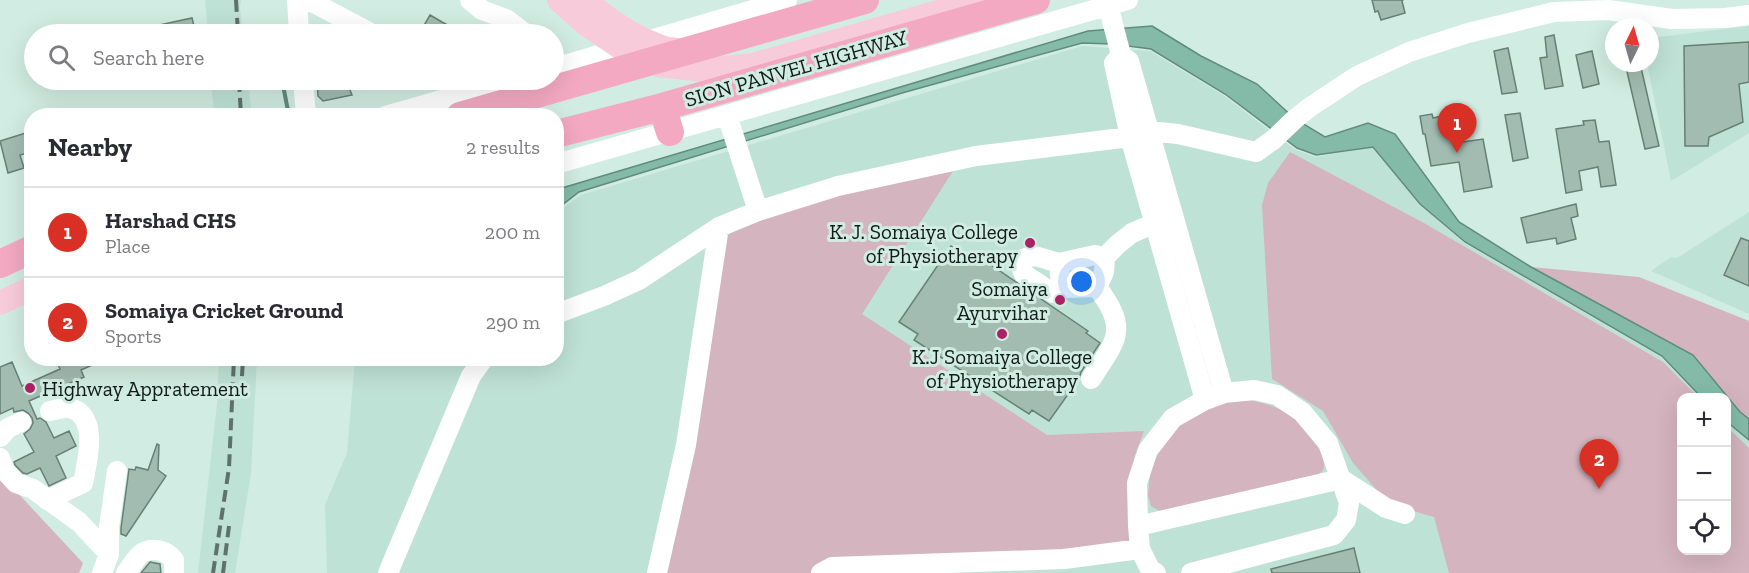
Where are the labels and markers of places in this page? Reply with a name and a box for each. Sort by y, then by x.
pin: 1 [1438,104,1476,153]
place label: K. J. Somaiya College of Physiotherapy [829,219,1018,268]
marker: K. J. Somaiya College of Physiotherapy [1023,236,1037,250]
place label: Somaiya Ayurvihar [957,276,1048,325]
marker: Somaiya Ayurvihar [1053,293,1067,307]
marker: K.J Somaiya College of Physiotherapy [995,327,1009,341]
place label: K.J Somaiya College of Physiotherapy [912,344,1092,393]
place label: Highway Appratement [42,376,248,401]
marker: Highway Appratement [23,381,37,395]
pin: 2 [1580,440,1618,489]

